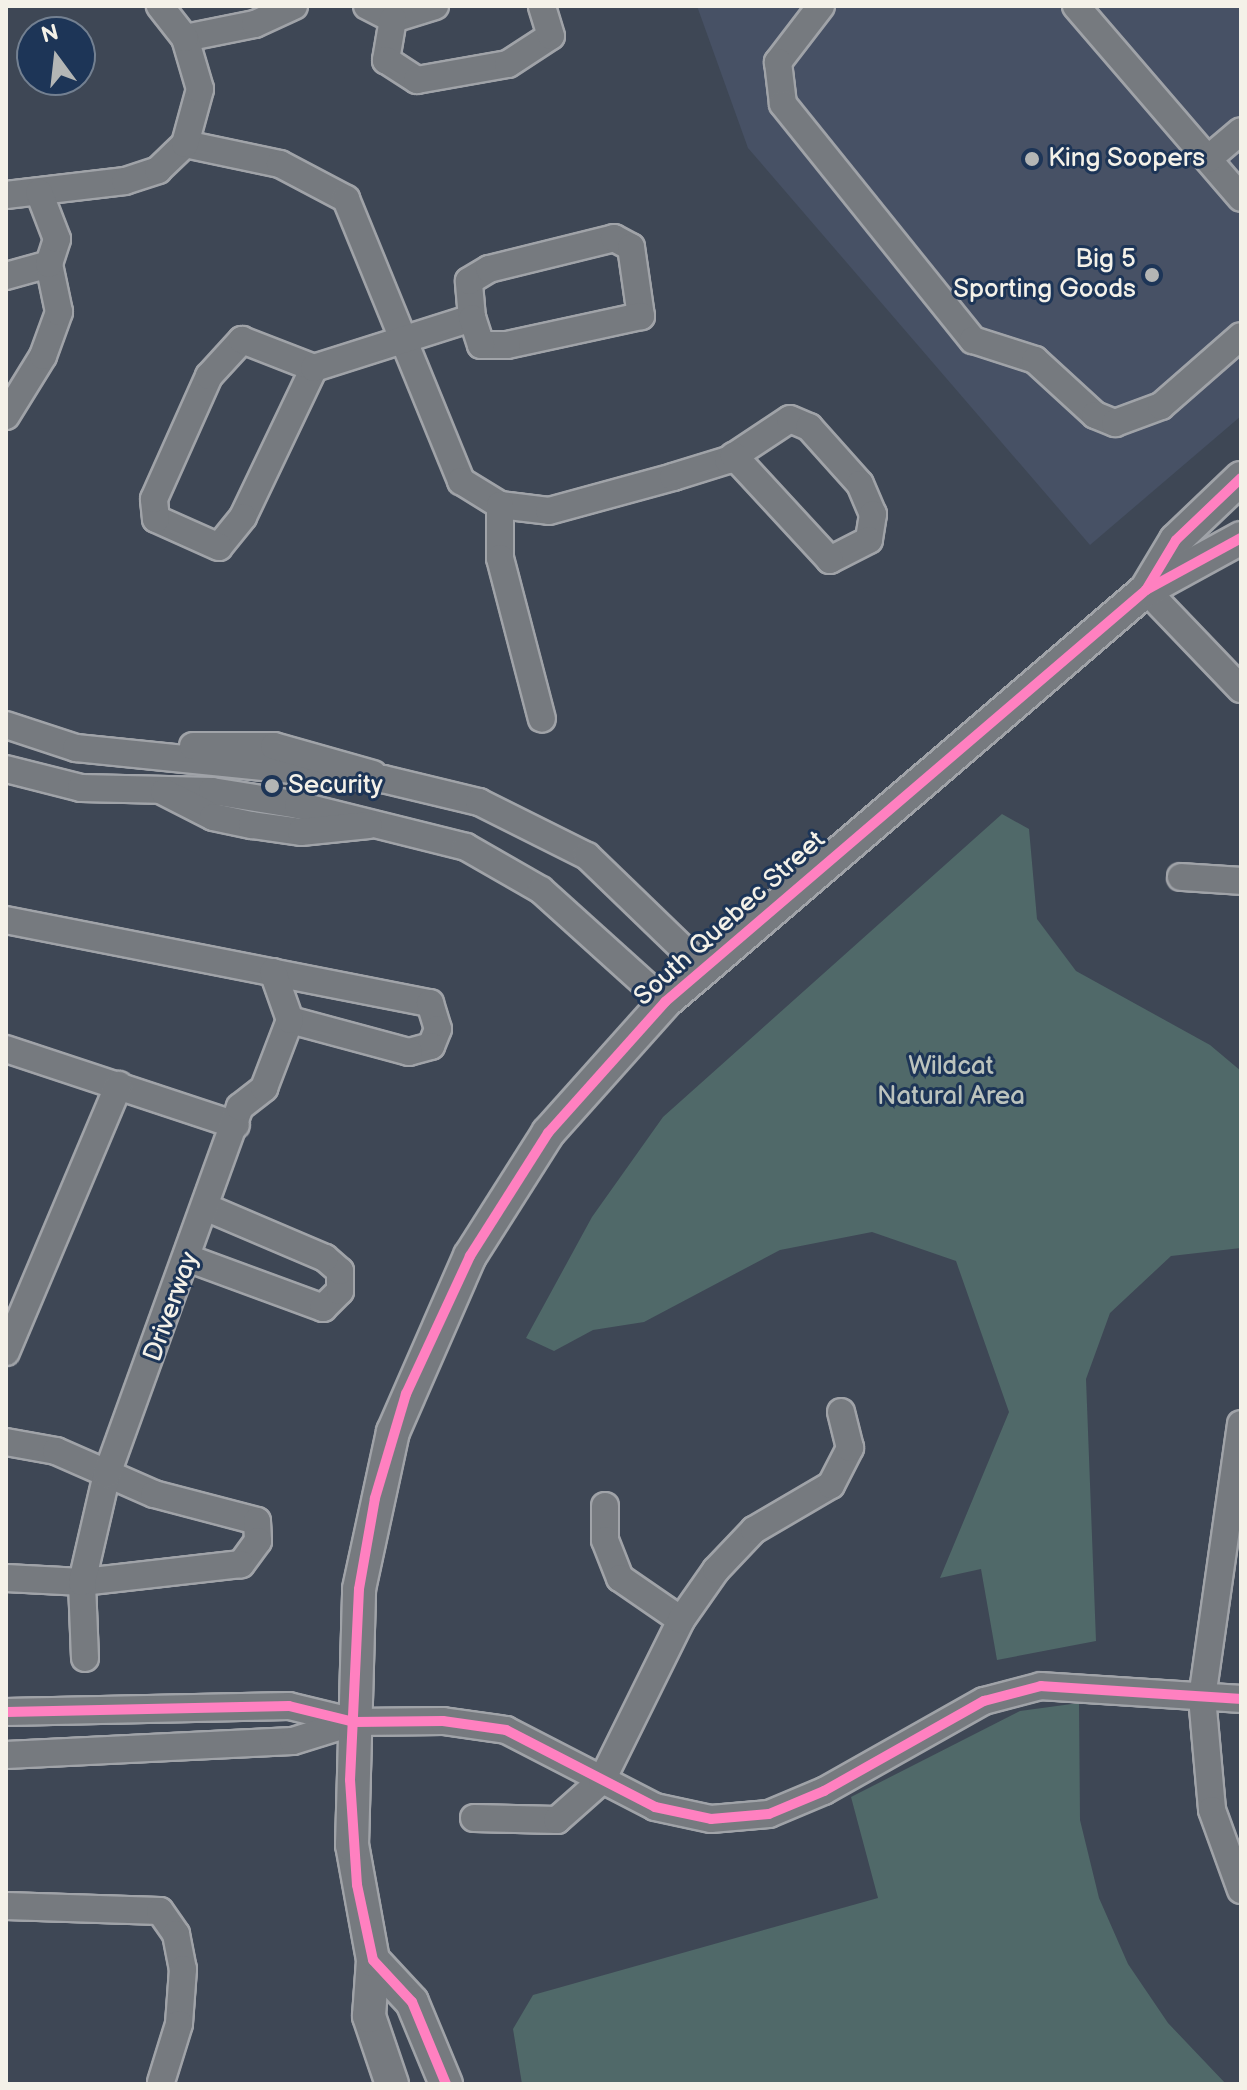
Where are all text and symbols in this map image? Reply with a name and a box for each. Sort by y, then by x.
north arrow [16,16,96,96]
text: N [39,19,62,49]
place label: King Soopers [1048,143,1206,175]
marker: King Soopers [1023,150,1041,168]
place label: Big 5 Sporting Goods [953,244,1136,306]
marker: Big 5 Sporting Goods [1143,266,1161,284]
place label: Security [288,770,383,802]
marker: Security [263,777,281,795]
street label: South Quebec Street [628,825,832,1013]
park label: Wildcat Natural Area [877,1051,1025,1112]
street label: Driverway [138,1248,206,1366]

